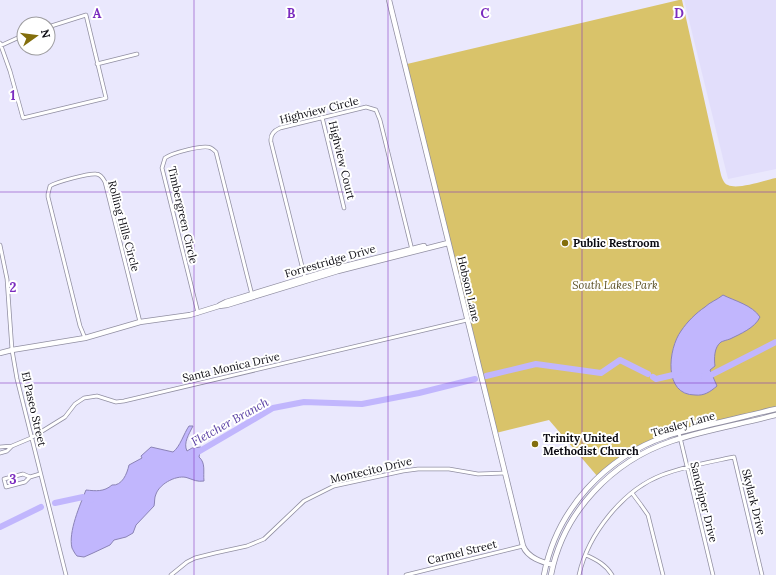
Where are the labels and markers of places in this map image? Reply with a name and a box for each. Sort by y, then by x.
place label: Public Restroom [573,236,660,250]
marker: Public Restroom [560,238,570,248]
place label: Trinity United Methodist Church [543,431,639,458]
marker: Trinity United Methodist Church [530,439,540,449]

